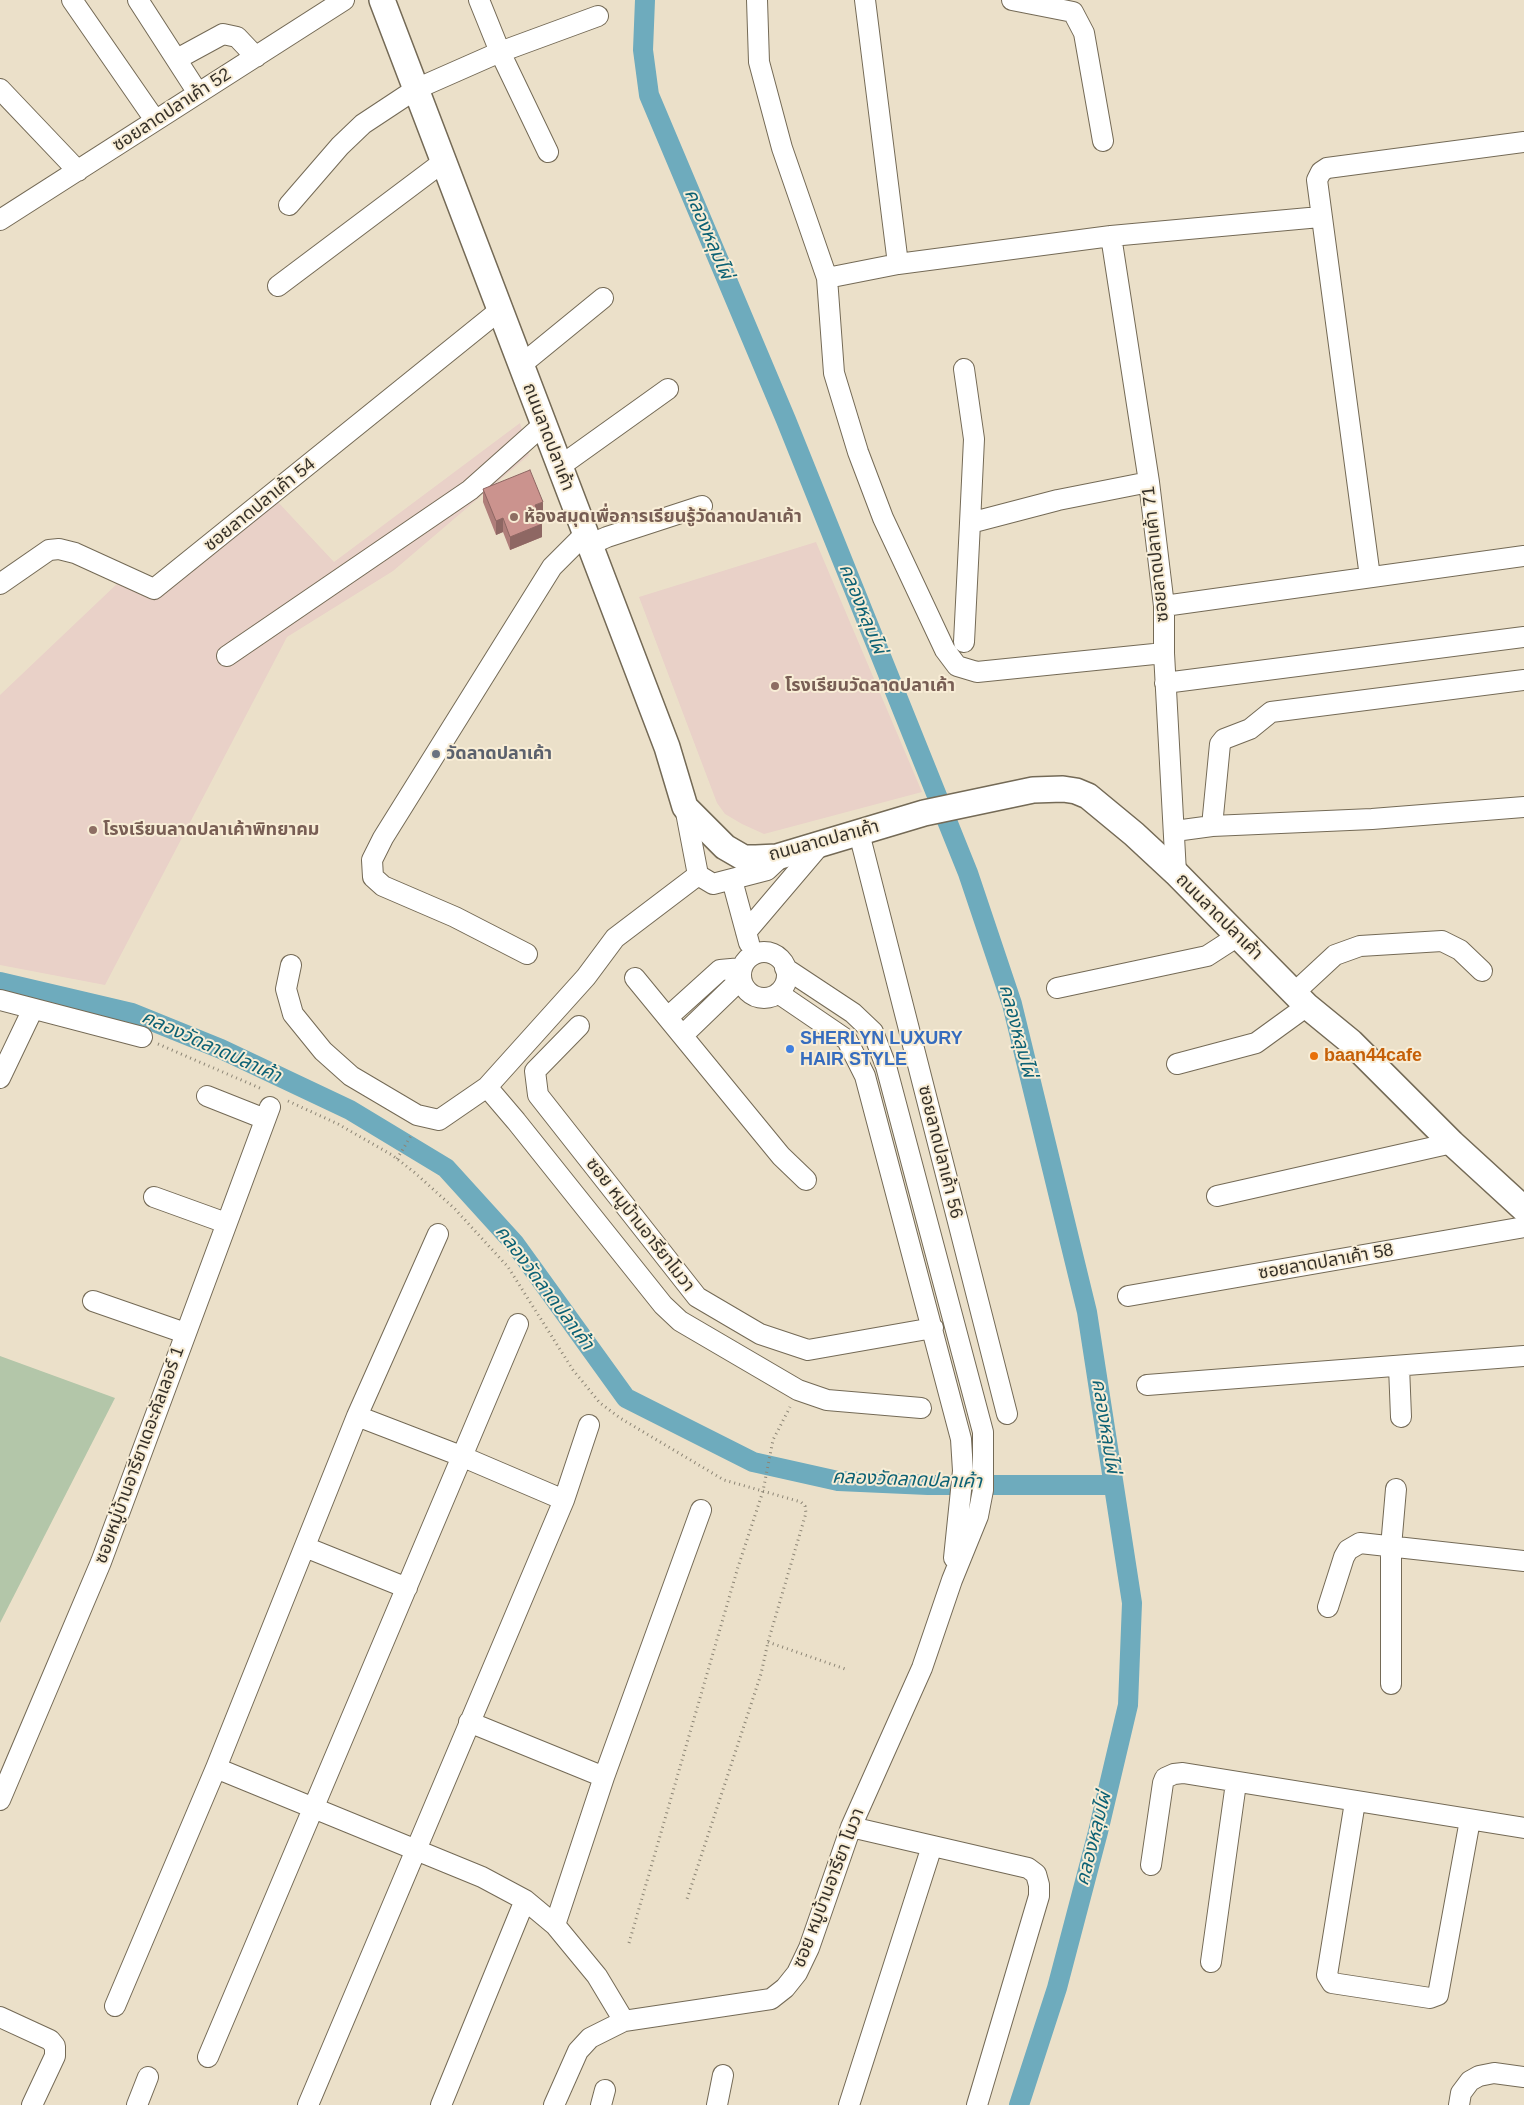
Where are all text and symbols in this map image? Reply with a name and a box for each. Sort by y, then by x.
street label: ซอยลาดปลาเค้า 52 [109,64,235,156]
water label: คลองหลุมไผ่ [679,186,737,282]
street label: ถนนลาดปลาเค้า [518,380,578,494]
street label: ซอยลาดปลาเค้า 54 [200,454,320,556]
street label: ซอยลาดปลาเค้า 71 [1138,485,1174,623]
place label: ห้องสมุดเพื่อการเรียนรู้วัดลาดปลาเค้า [524,506,802,528]
marker: ห้องสมุดเพื่อการเรียนรู้วัดลาดปลาเค้า [508,511,520,523]
water label: คลองหลุมไผ่ [834,561,890,657]
place label: โรงเรียนวัดลาดปลาเค้า [785,675,955,697]
marker: โรงเรียนวัดลาดปลาเค้า [769,680,781,692]
place label: วัดลาดปลาเค้า [446,743,552,765]
marker: วัดลาดปลาเค้า [430,748,442,760]
street label: ถนนลาดปลาเค้า [766,816,882,866]
place label: โรงเรียนลาดปลาเค้าพิทยาคม [103,819,319,841]
marker: โรงเรียนลาดปลาเค้าพิทยาคม [87,824,99,836]
street label: ถนนลาดปลาเค้า [1171,869,1267,965]
water label: คลองหลุมไผ่ [994,982,1040,1080]
water label: คลองวัดลาดปลาเค้า [138,1006,284,1088]
place label: SHERLYN LUXURY HAIR STYLE [800,1028,963,1070]
marker: SHERLYN LUXURY HAIR STYLE [784,1043,796,1055]
place label: baan44cafe [1324,1045,1422,1067]
marker: baan44cafe [1308,1050,1320,1062]
street label: ซอยลาดปลาเค้า 56 [913,1083,967,1221]
street label: ซอย หมูบ้านอารียาโมวา [581,1154,699,1296]
water label: คลองวัดลาดปลาเค้า [490,1221,598,1355]
street label: ซอยลาดปลาเค้า 58 [1257,1239,1395,1285]
street label: ซอยหมู่บ้านอารียาเดอะคัลเลอร์ 1 [91,1343,189,1567]
water label: คลองหลุมไผ่ [1086,1377,1124,1475]
water label: คลองวัดลาดปลาเค้า [832,1466,982,1494]
water label: คลองหลุมไผ่ [1071,1790,1117,1888]
street label: ซอย หมูบ้านอารียา โมวา [789,1805,869,1971]

